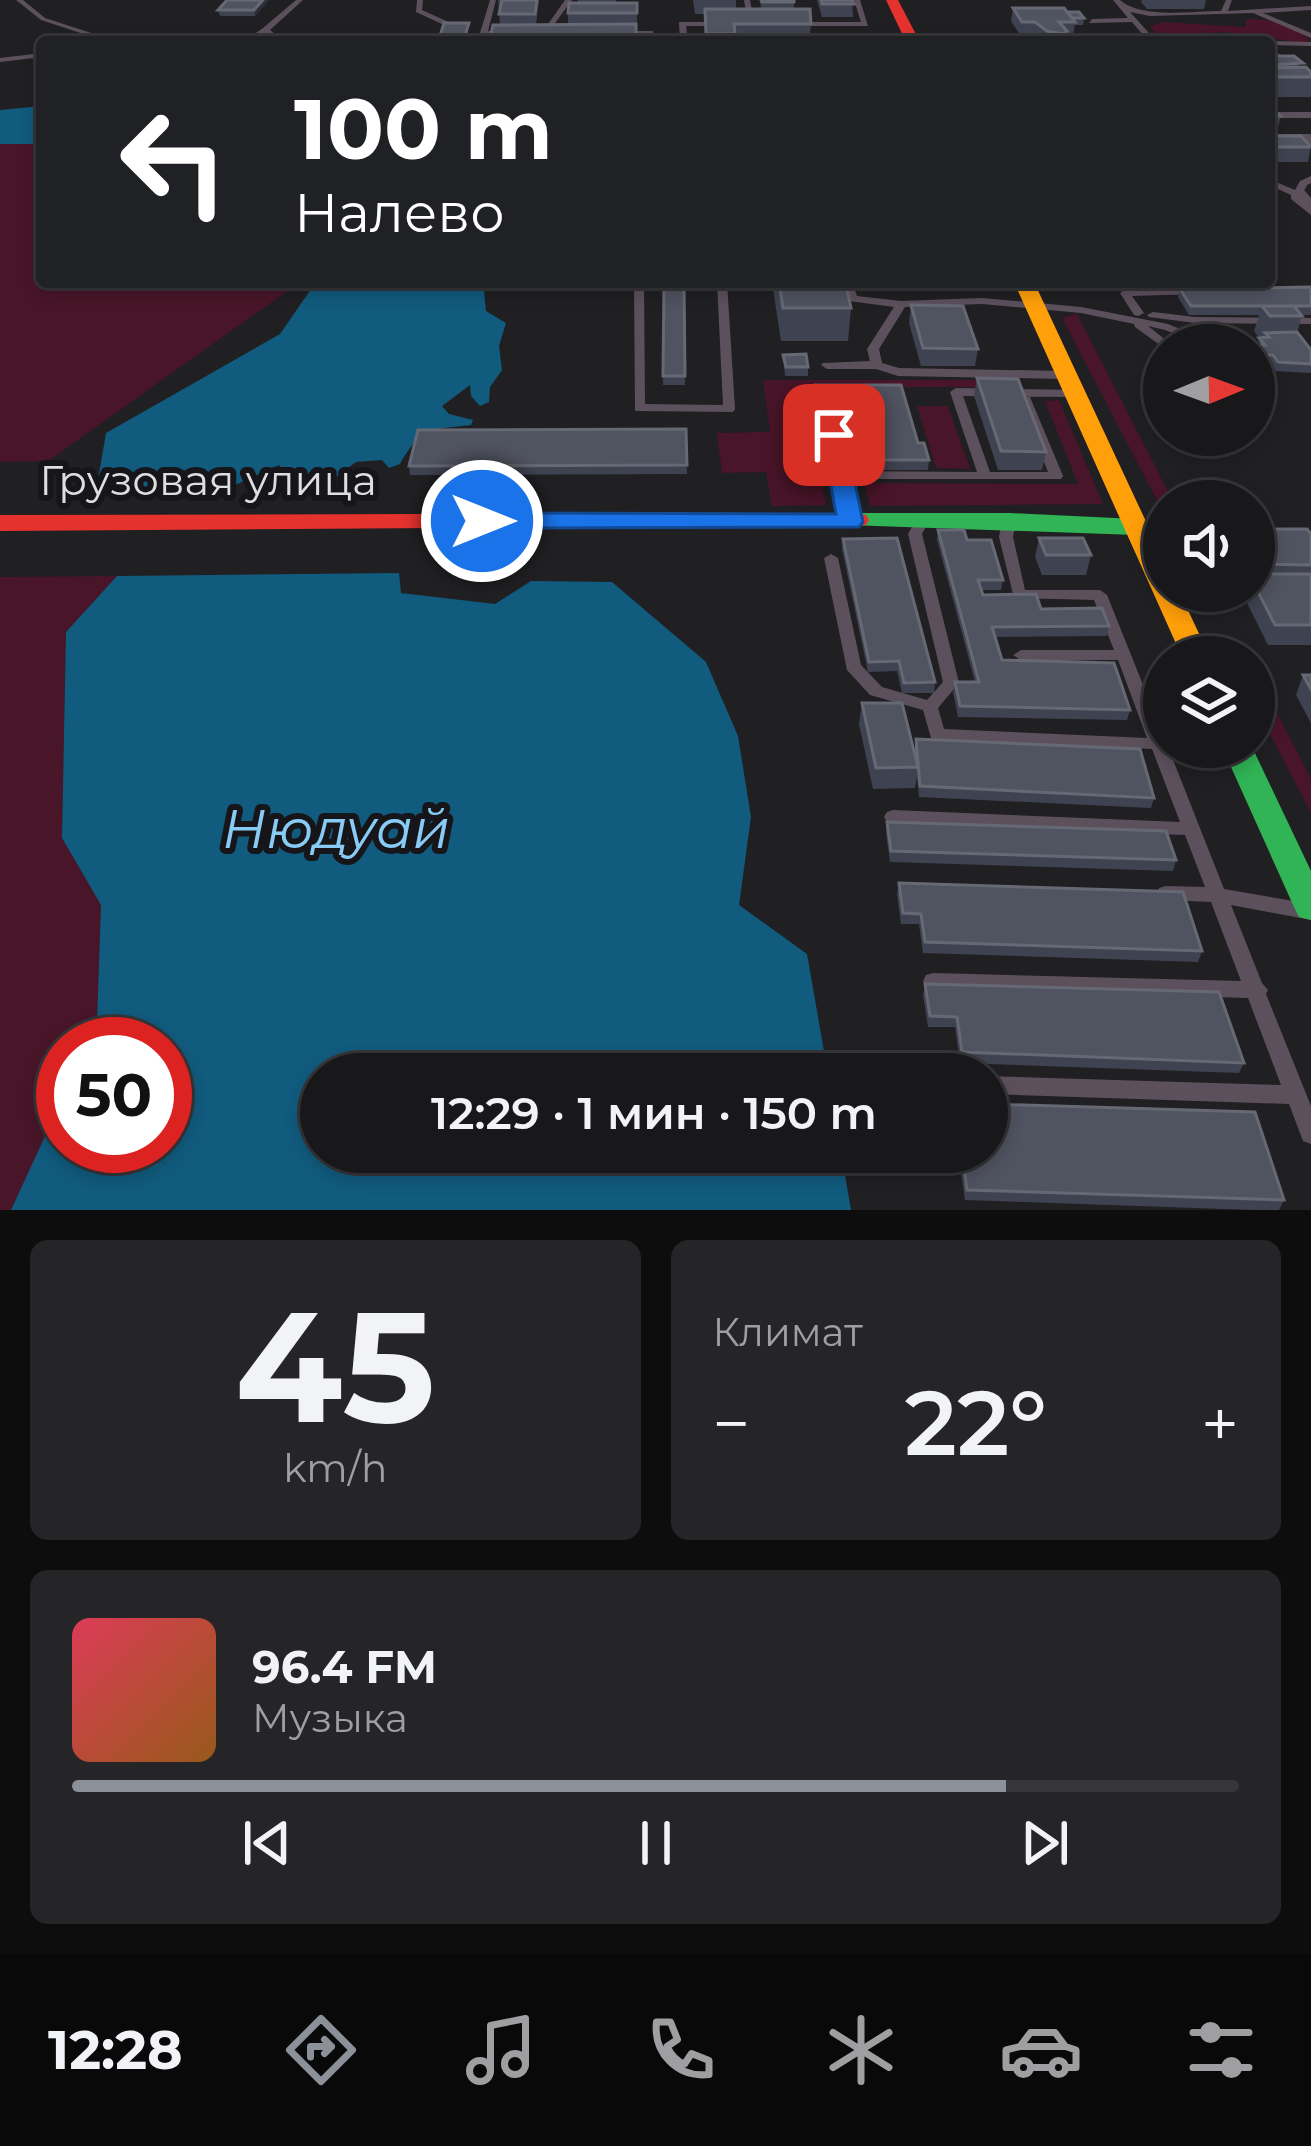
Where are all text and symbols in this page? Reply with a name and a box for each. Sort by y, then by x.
text: 100 m [294,78,553,180]
icon: left [96,84,252,240]
text: Налево [294,180,505,246]
north arrow [1143,324,1275,456]
map controls [1143,324,1275,768]
pin [783,384,885,486]
icon: arrive [801,402,867,468]
street label: Грузовая улица [39,454,377,506]
position arrow [419,458,545,584]
button: sound [1143,480,1275,612]
button: layers [1143,636,1275,768]
water label: Нюдуай [222,796,450,862]
speed limit sign: 50 [36,1017,192,1173]
text: 12:29 · 1 мин · 150 m [431,1085,877,1140]
text: 45 [235,1271,435,1461]
text: Климат [713,1308,863,1356]
text: 22° [905,1368,1047,1478]
text: − [713,1383,750,1464]
text: + [1201,1383,1239,1464]
text: km/h [283,1444,387,1492]
text: 96.4 FM [252,1639,437,1694]
text: Музыка [252,1694,408,1742]
icon: previous [234,1810,300,1876]
icon: pause [623,1810,689,1876]
icon: next [1012,1810,1078,1876]
icon: directions [279,2008,363,2092]
icon: music [459,2008,543,2092]
icon: phone [639,2008,723,2092]
icon: climate [819,2008,903,2092]
icon: car [999,2008,1083,2092]
icon: filters [1179,2008,1263,2092]
text: 12:28 [48,2017,183,2083]

